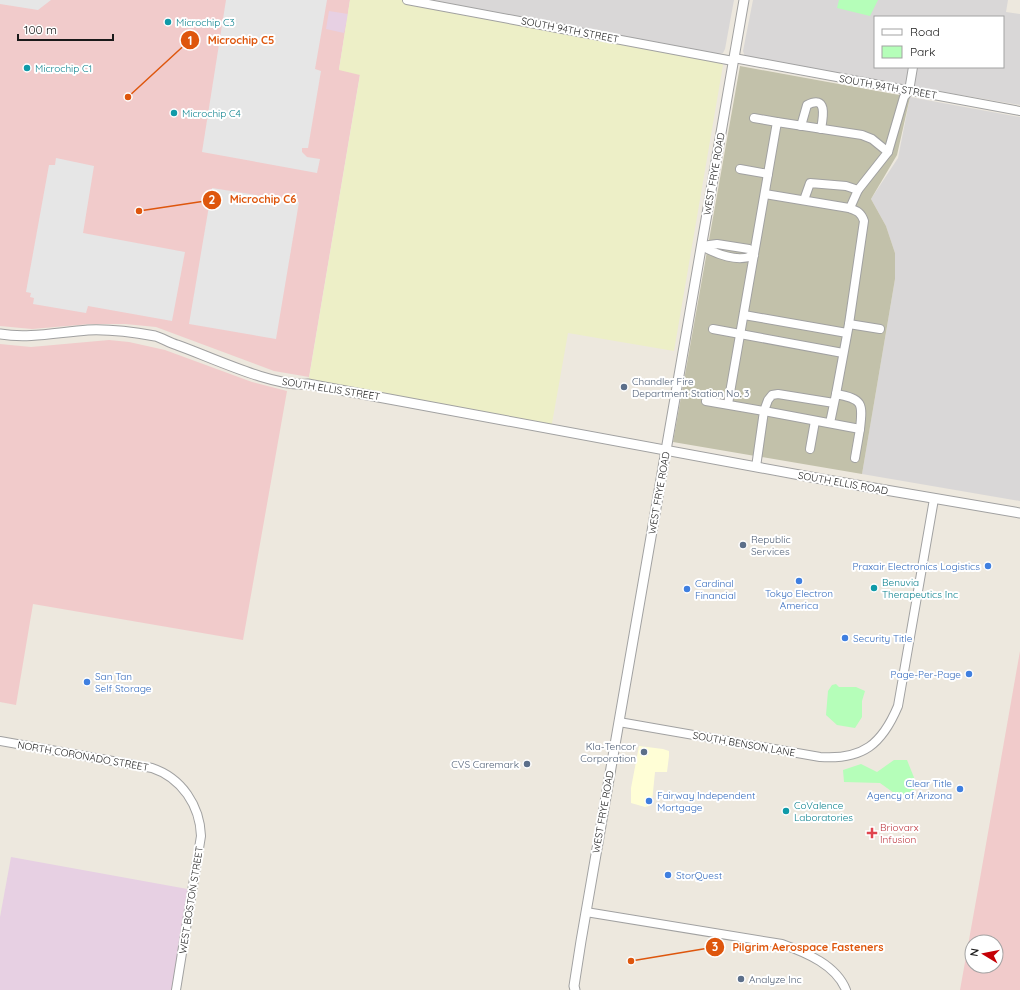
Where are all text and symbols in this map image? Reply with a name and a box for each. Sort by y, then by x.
street label: SOUTH 94TH STREET [520,14,620,46]
scale bar [18,16,113,42]
place label: Microchip C3 [176,16,235,29]
legend [874,16,1004,68]
marker: Microchip C3 [163,17,173,27]
text: 100 m [24,22,57,37]
text: Road [910,24,940,39]
callout: Microchip C5 [180,29,283,52]
text: 1 [188,33,192,48]
text: Microchip C5 [208,33,274,47]
text: Park [910,44,935,59]
place label: Microchip C1 [35,62,92,75]
marker: Microchip C1 [22,63,32,73]
street label: SOUTH 94TH STREET [838,72,938,102]
place label: Microchip C4 [182,107,241,120]
marker: Microchip C4 [169,108,179,118]
street label: WEST FRYE ROAD [700,132,728,216]
callout: Microchip C6 [202,188,304,211]
text: 2 [209,192,216,207]
text: Microchip C6 [230,192,296,206]
street label: SOUTH ELLIS STREET [281,375,381,403]
place label: Chandler Fire Department Station No. 3 [632,375,749,400]
marker: Chandler Fire Department Station No. 3 [619,382,629,392]
street label: WEST FRYE ROAD [645,451,673,535]
street label: SOUTH ELLIS ROAD [797,469,889,497]
place label: Republic Services [751,533,791,558]
marker: Republic Services [738,540,748,550]
place label: Praxair Electronics Logistics [853,560,980,573]
marker: Praxair Electronics Logistics [983,561,993,571]
marker: Tokyo Electron America [794,576,804,586]
place label: Benuvia Therapeutics Inc [882,576,958,601]
place label: Cardinal Financial [695,577,736,602]
marker: Benuvia Therapeutics Inc [869,583,879,593]
marker: Cardinal Financial [682,584,692,594]
place label: Tokyo Electron America [765,587,833,612]
place label: Security Title [853,632,913,645]
marker: Security Title [840,633,850,643]
place label: Page-Per-Page [891,668,961,681]
marker: Page-Per-Page [964,669,974,679]
place label: San Tan Self Storage [95,670,152,695]
marker: San Tan Self Storage [82,677,92,687]
street label: SOUTH BENSON LANE [692,729,797,759]
street label: NORTH CORONADO STREET [16,738,150,774]
place label: Kla-Tencor Corporation [580,740,636,765]
marker: Kla-Tencor Corporation [639,747,649,757]
place label: CVS Caremark [451,758,519,771]
marker: CVS Caremark [522,759,532,769]
street label: WEST FRYE ROAD [589,770,617,854]
place label: Clear Title Agency of Arizona [867,777,952,802]
marker: Clear Title Agency of Arizona [955,784,965,794]
place label: Fairway Independent Mortgage [657,789,756,814]
marker: Fairway Independent Mortgage [644,796,654,806]
place label: CoValence Laboratories [794,799,853,824]
marker: CoValence Laboratories [781,806,791,816]
place label: Briovarx Infusion [880,821,919,846]
marker: Briovarx Infusion [867,828,877,838]
street label: WEST BOSTON STREET [176,845,206,955]
place label: StorQuest [676,869,723,882]
marker: StorQuest [663,870,673,880]
north arrow [964,934,1004,974]
callout: Pilgrim Aerospace Fasteners [705,935,892,958]
text: 3 [712,939,718,954]
text: Pilgrim Aerospace Fasteners [732,940,884,954]
text: N [967,947,982,957]
place label: Analyze Inc [749,973,802,986]
marker: Analyze Inc [736,974,746,984]

